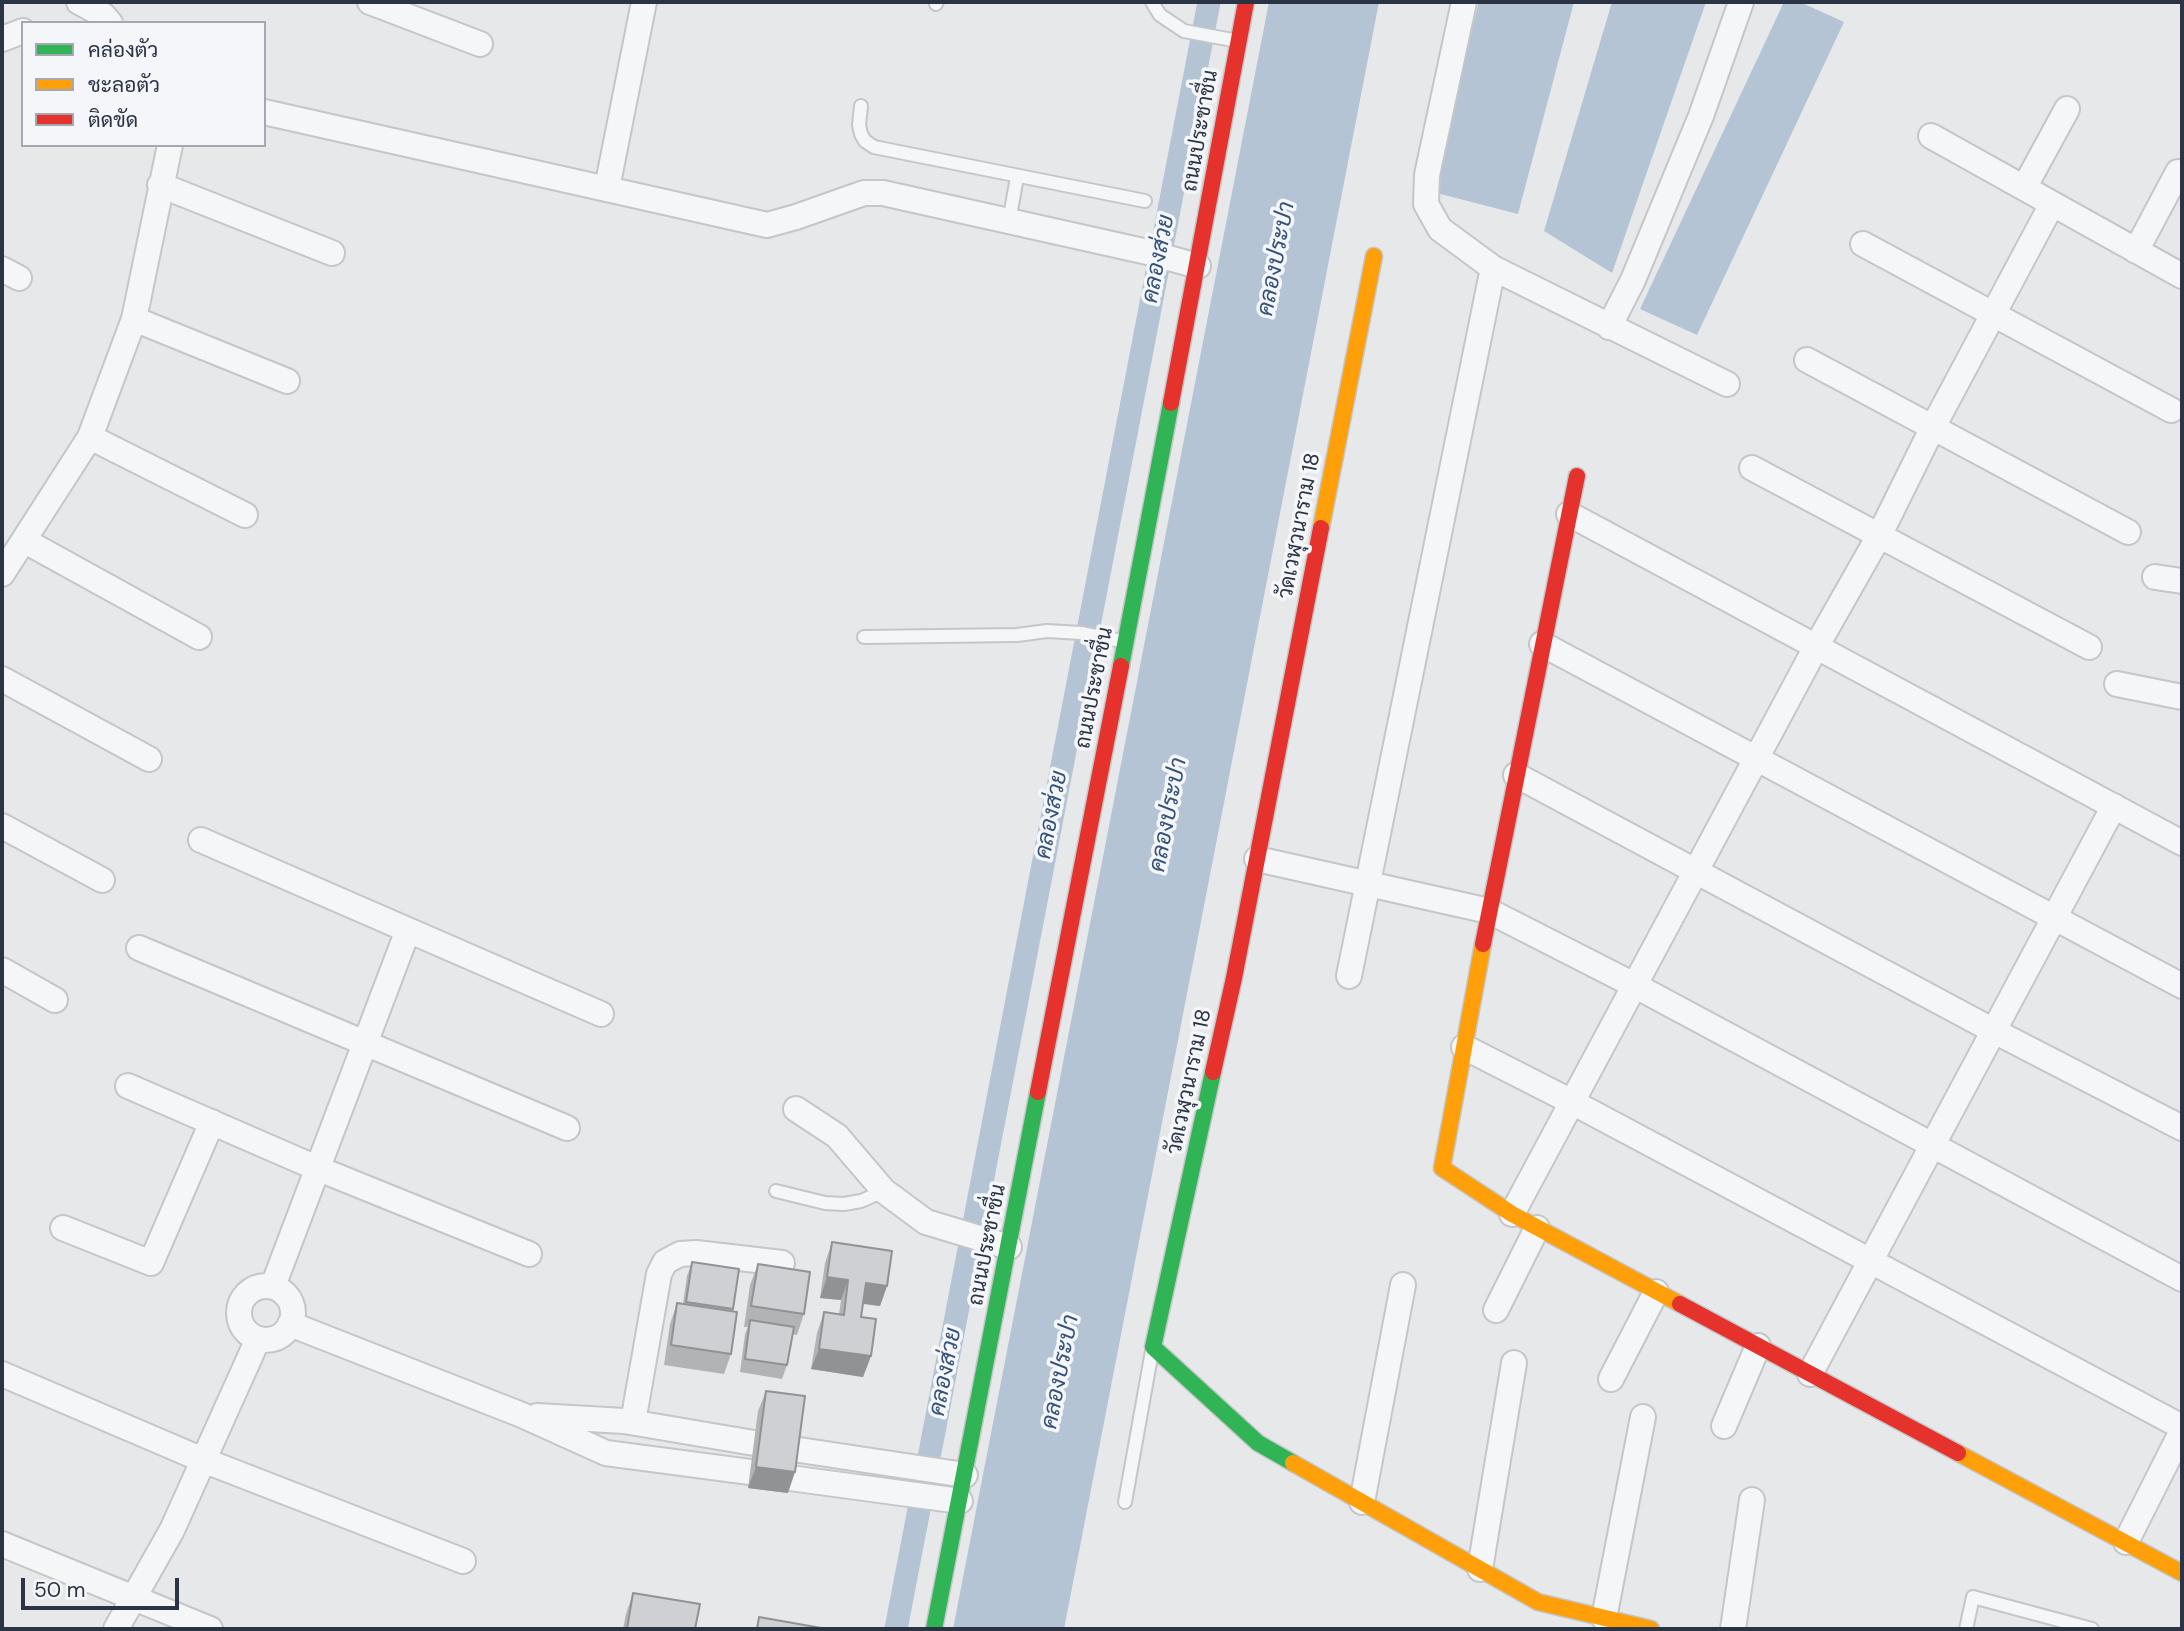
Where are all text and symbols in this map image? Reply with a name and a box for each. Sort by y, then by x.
legend [21,21,266,147]
text: คล่องตัว [88,36,158,64]
street label: ถนนประชาชื่น [1178,68,1224,194]
text: ชะลอตัว [88,71,160,99]
text: ติดขัด [88,106,138,134]
water label: คลองประปา [1252,200,1302,318]
water label: คลองส่วย [1137,212,1181,306]
street label: วัดเวฬุวนาราม 18 [1274,451,1326,601]
street label: ถนนประชาชื่น [1071,625,1119,751]
water label: คลองประปา [1144,756,1194,874]
water label: คลองส่วย [1030,768,1074,862]
street label: วัดเวฬุวนาราม 18 [1162,1007,1218,1157]
street label: ถนนประชาชื่น [964,1182,1012,1308]
water label: คลองประปา [1036,1313,1086,1431]
water label: คลองส่วย [924,1325,968,1419]
scale bar [24,1564,182,1608]
text: 50 m [34,1576,85,1604]

